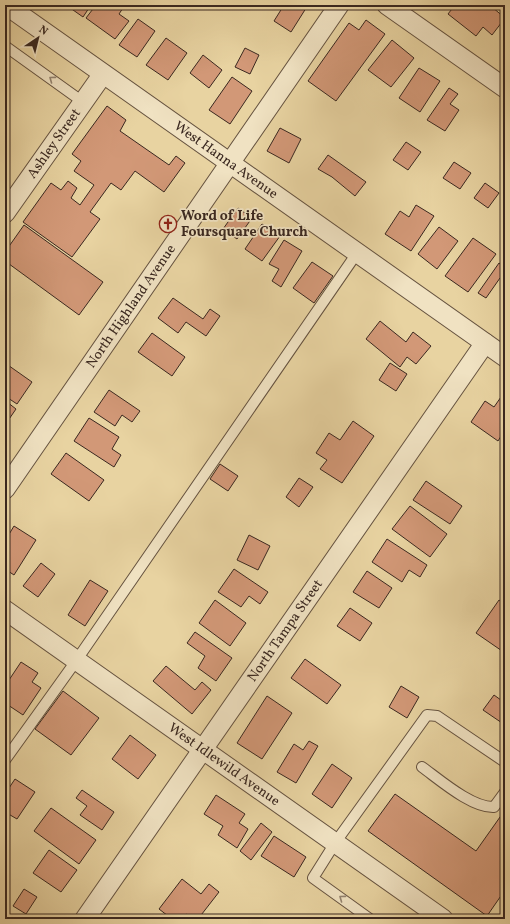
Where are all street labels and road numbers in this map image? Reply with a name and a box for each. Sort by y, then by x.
street label: Ashley Street [23,105,85,182]
street label: West Hanna Avenue [170,117,282,204]
street label: North Highland Avenue [82,240,181,372]
street label: North Tampa Street [243,576,327,686]
street label: West Idlewild Avenue [164,718,284,811]

